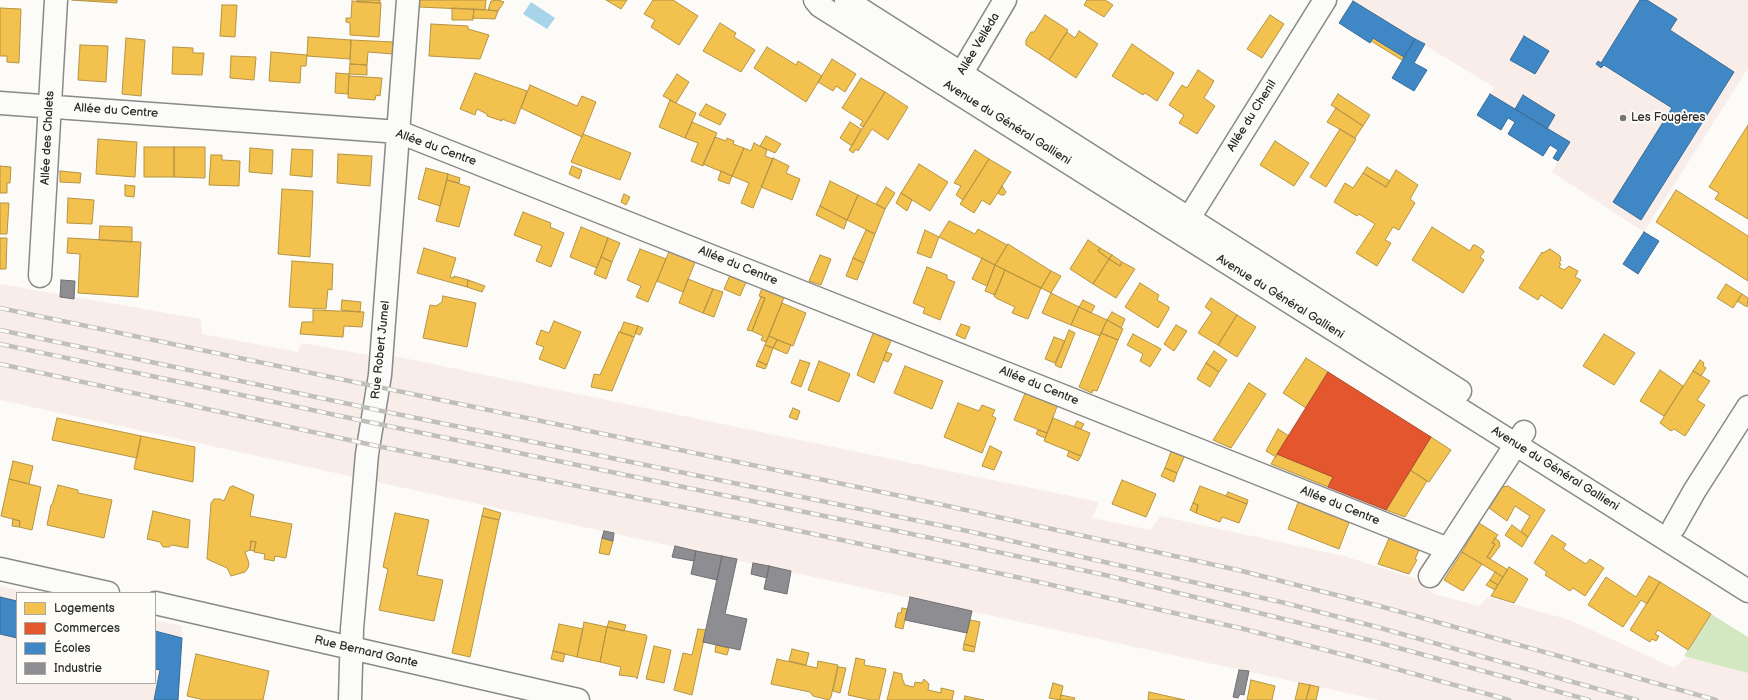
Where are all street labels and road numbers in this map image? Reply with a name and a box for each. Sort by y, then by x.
street label: Allée Velléda [955,10,1003,78]
street label: Avenue du Général Gallieni [940,78,1074,168]
street label: Allée du Chenil [1224,78,1280,154]
street label: Allée des Chalets [38,90,58,186]
street label: Allée du Centre [73,101,159,121]
street label: Allée du Centre [394,127,478,169]
street label: Allée du Centre [696,244,780,288]
street label: Avenue du Général Gallieni [1213,252,1347,342]
street label: Rue Robert Jumel [369,300,393,400]
street label: Allée du Centre [997,364,1081,408]
street label: Avenue du Général Gallieni [1488,424,1622,514]
street label: Allée du Centre [1298,484,1382,528]
street label: Rue Bernard Gante [313,633,419,671]

